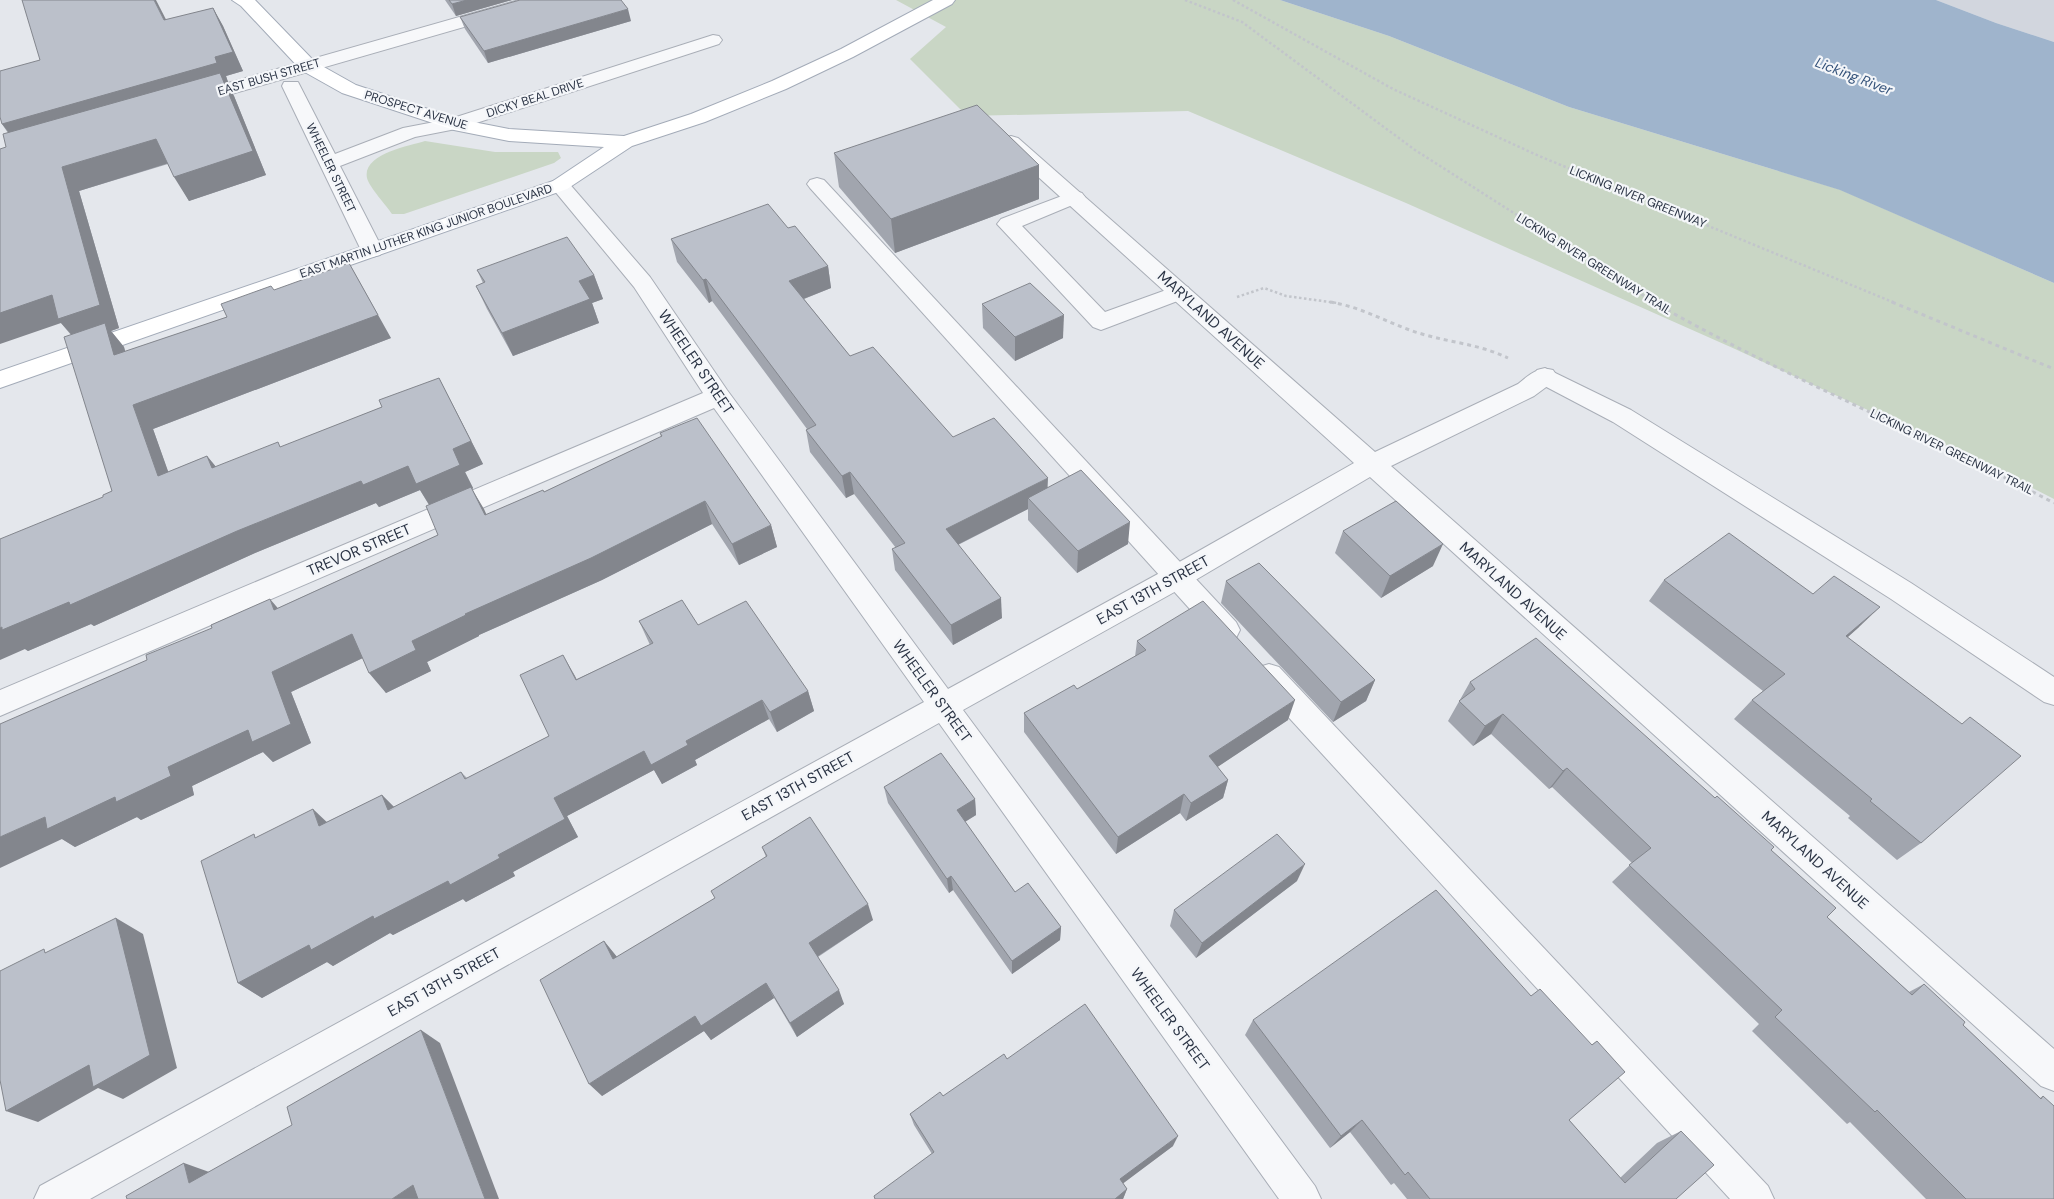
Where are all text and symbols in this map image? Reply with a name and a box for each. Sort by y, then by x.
water label: Licking River [1813,53,1896,99]
street label: EAST BUSH STREET [216,55,322,99]
street label: DICKY BEAL DRIVE [484,75,586,121]
street label: PROSPECT AVENUE [363,87,470,133]
street label: WHEELER STREET [302,121,360,216]
street label: LICKING RIVER GREENWAY [1567,162,1709,232]
street label: EAST MARTIN LUTHER KING JUNIOR BOULEVARD [298,180,554,282]
street label: LICKING RIVER GREENWAY TRAIL [1513,209,1675,319]
street label: MARYLAND AVENUE [1153,266,1269,374]
street label: WHEELER STREET [654,306,738,418]
street label: LICKING RIVER GREENWAY TRAIL [1867,405,2037,499]
street label: TREVOR STREET [304,519,414,581]
street label: MARYLAND AVENUE [1455,537,1571,645]
street label: EAST 13TH STREET [1093,551,1213,629]
street label: WHEELER STREET [888,636,976,746]
street label: EAST 13TH STREET [738,747,858,825]
street label: MARYLAND AVENUE [1757,806,1873,914]
street label: EAST 13TH STREET [384,943,504,1021]
street label: WHEELER STREET [1126,964,1214,1074]

